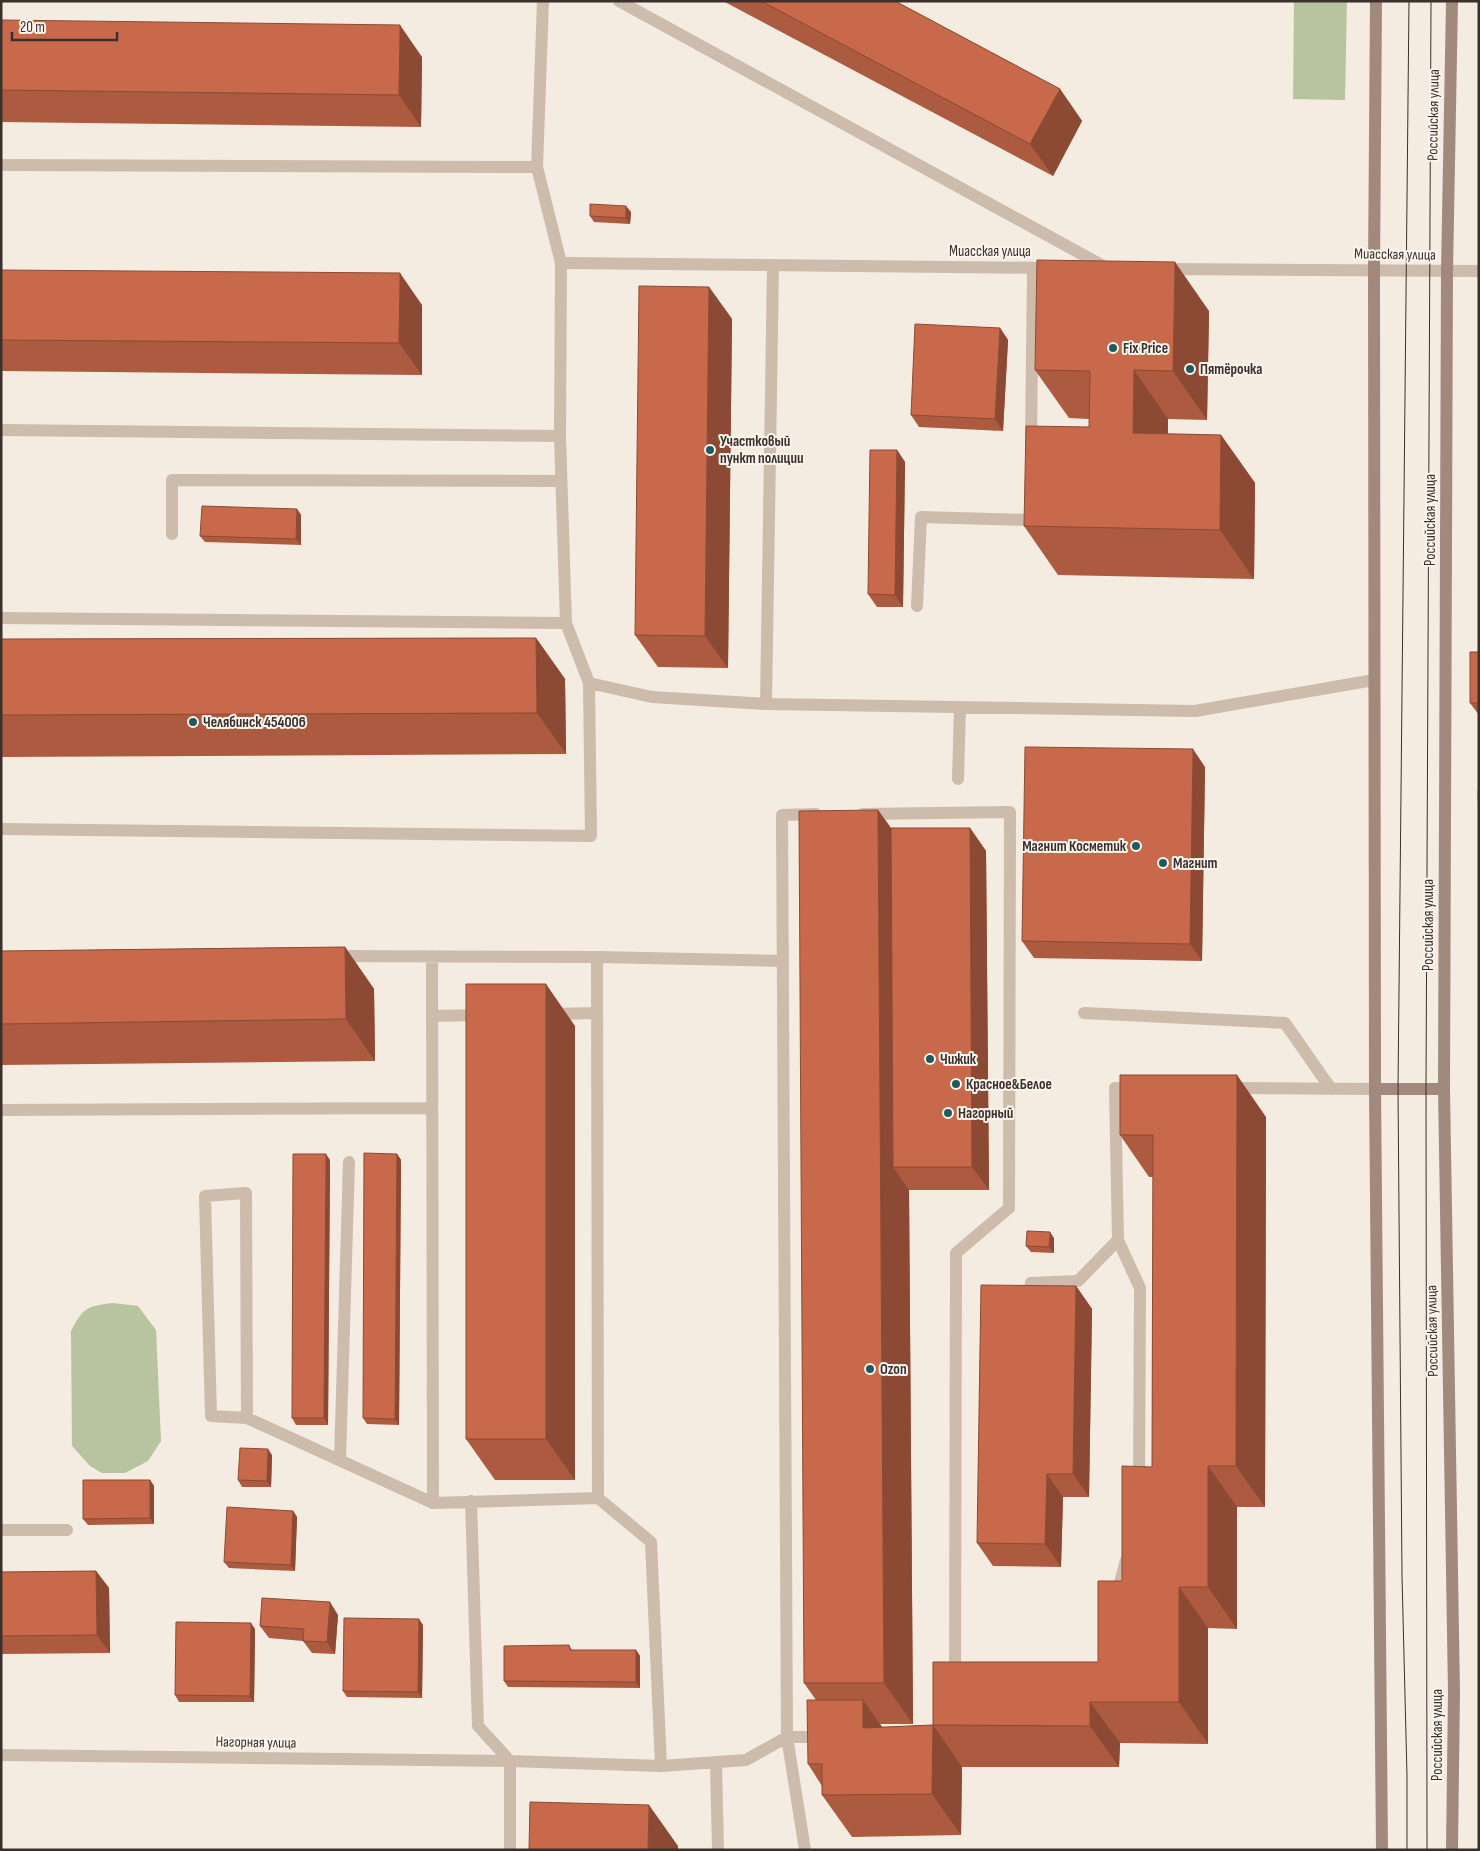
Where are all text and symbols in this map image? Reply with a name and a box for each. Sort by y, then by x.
scale bar [12,10,118,42]
text: 20 m [20,18,45,37]
street label: Российская улица [1423,69,1444,161]
street label: Миасская улица [949,242,1031,261]
street label: Миасская улица [1354,244,1436,265]
place label: Fix Price [1123,339,1168,358]
marker: Fix Price [1107,342,1119,354]
place label: Пятёрочка [1200,360,1262,379]
marker: Пятёрочка [1184,363,1196,375]
place label: Участковый пункт полиции [720,432,804,468]
marker: Участковый пункт полиции [704,444,716,456]
street label: Российская улица [1421,474,1440,566]
place label: Челябинск 454006 [203,713,306,732]
marker: Челябинск 454006 [187,716,199,728]
place label: Магнит Косметик [1022,837,1127,856]
marker: Магнит Косметик [1130,840,1142,852]
place label: Магнит [1173,854,1218,873]
marker: Магнит [1157,857,1169,869]
street label: Российская улица [1419,879,1438,971]
place label: Чижик [940,1050,977,1069]
marker: Чижик [924,1053,936,1065]
place label: Красное&Белое [966,1075,1052,1094]
marker: Красное&Белое [950,1078,962,1090]
place label: Нагорный [958,1104,1013,1123]
marker: Нагорный [942,1107,954,1119]
street label: Российская улица [1422,1285,1443,1377]
place label: Ozon [880,1360,907,1379]
marker: Ozon [864,1363,876,1375]
street label: Российская улица [1428,1689,1447,1781]
street label: Нагорная улица [215,1732,297,1753]

